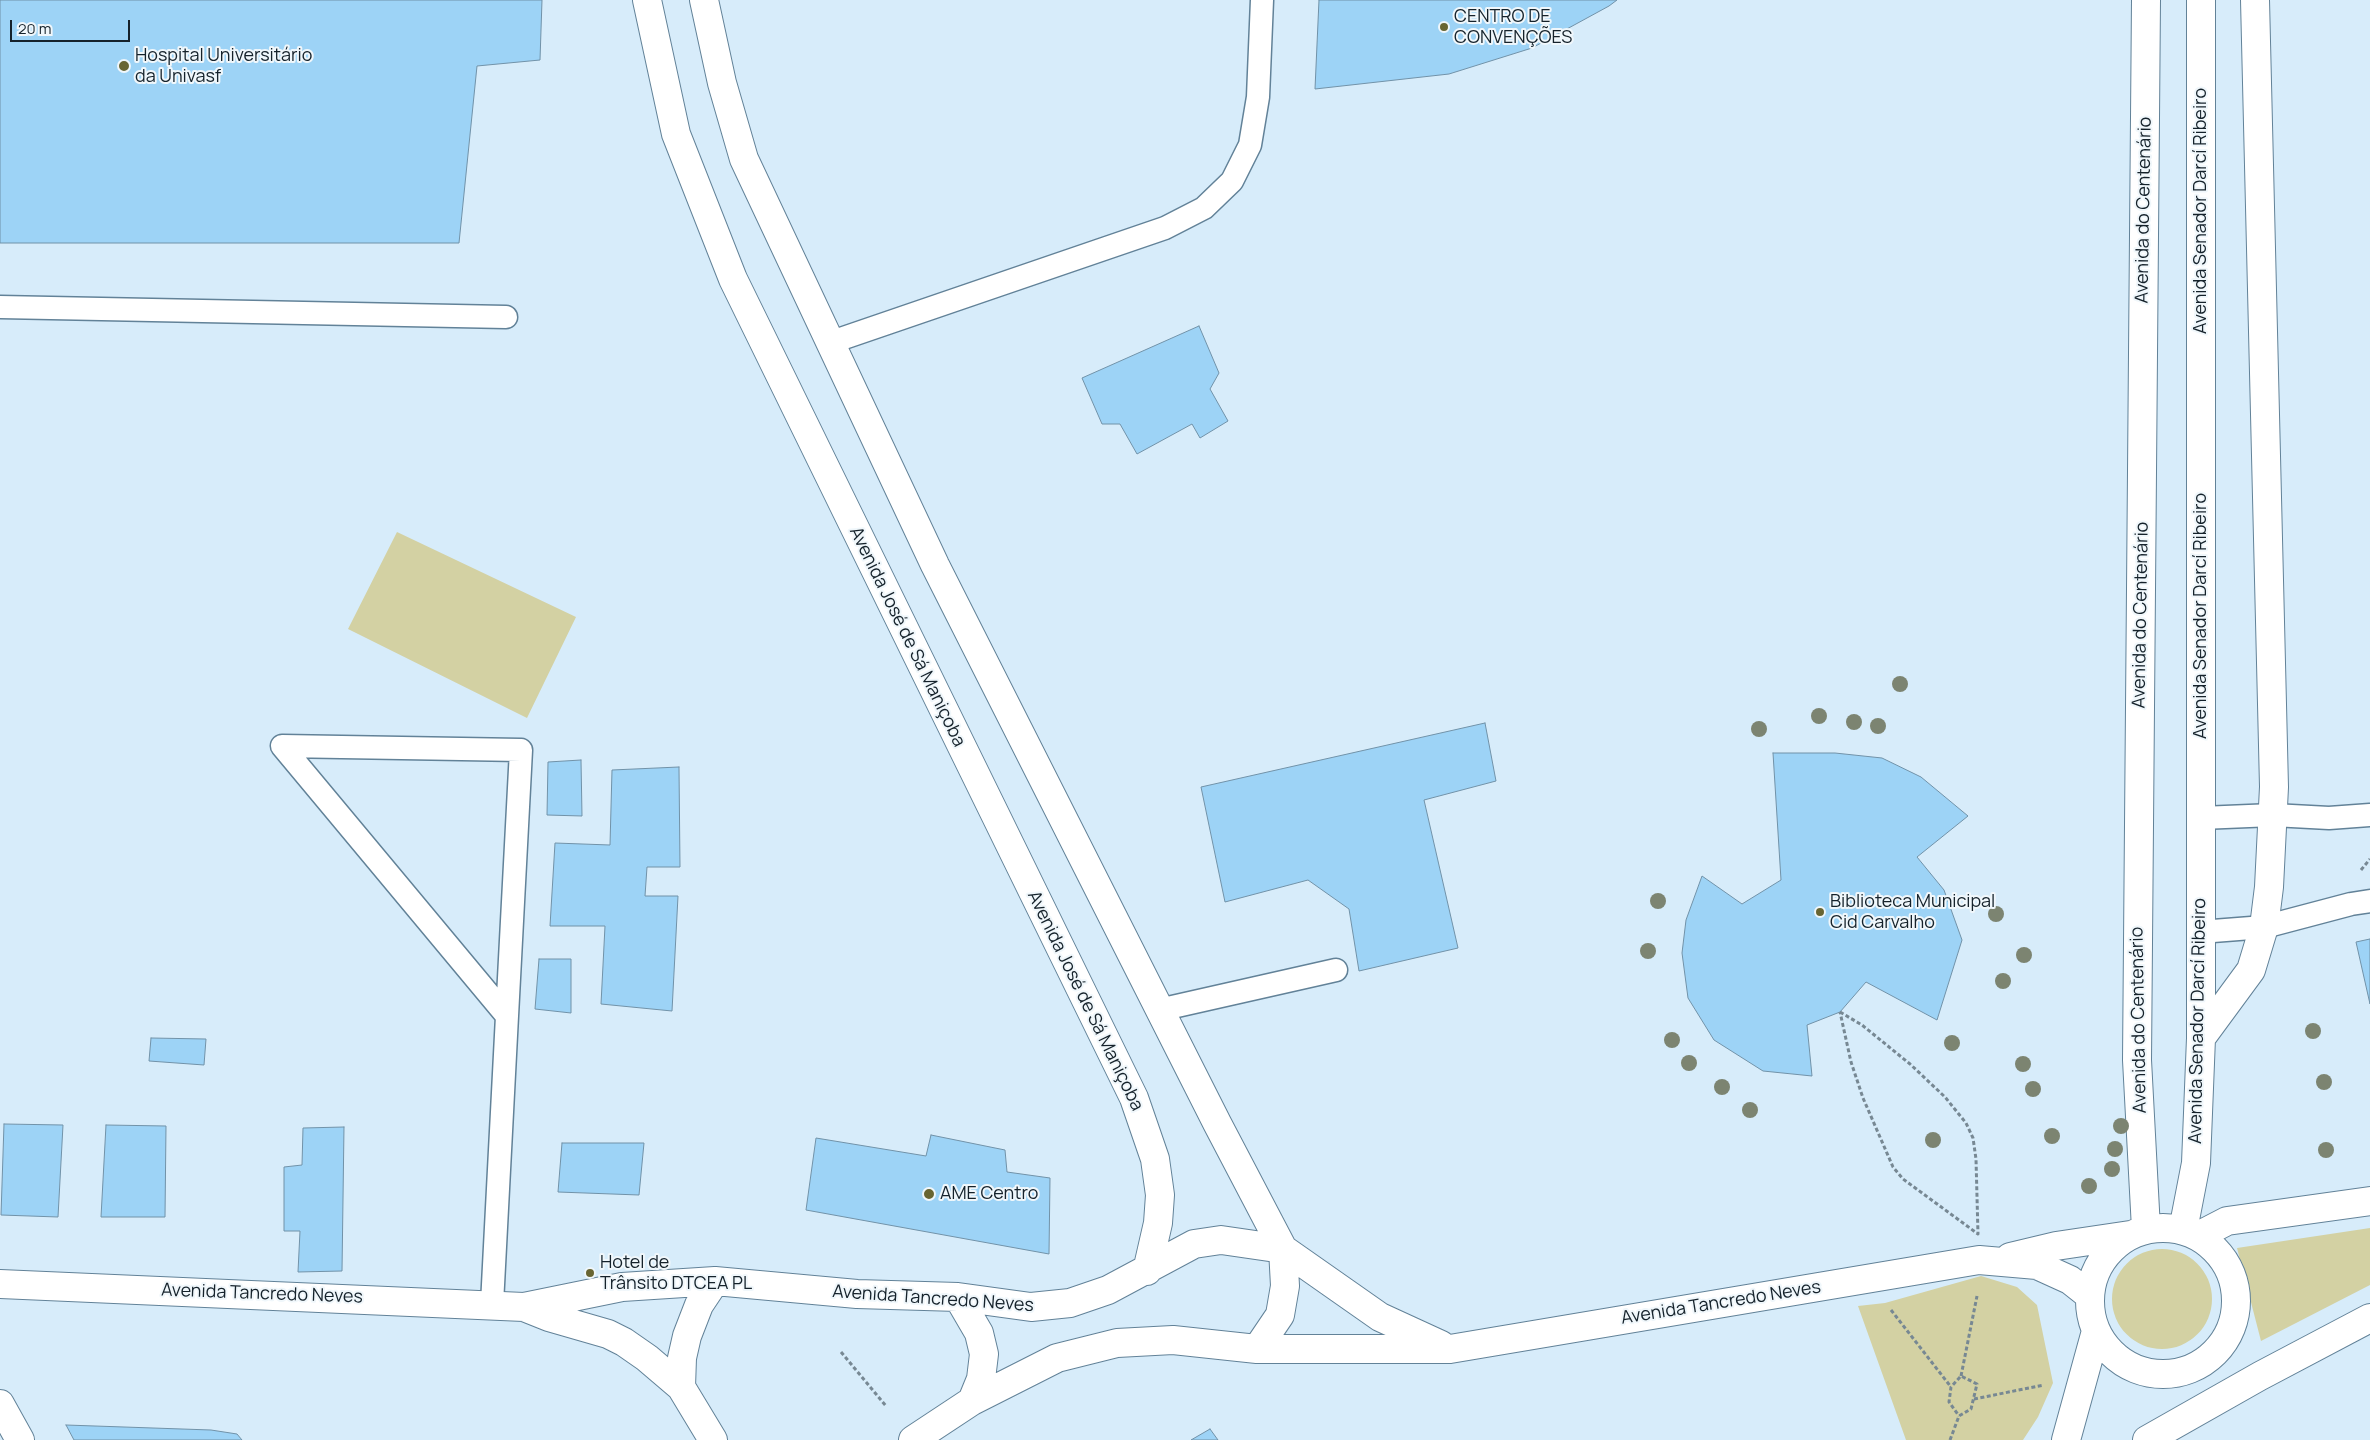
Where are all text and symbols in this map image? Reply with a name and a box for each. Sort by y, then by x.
place label: CENTRO DE CONVENÇÕES [1454,6,1572,48]
scale bar [12,10,132,42]
text: 20 m [18,18,51,39]
marker: CENTRO DE CONVENÇÕES [1438,21,1450,33]
place label: Hospital Universitário da Univasf [135,45,312,88]
marker: Hospital Universitário da Univasf [117,59,131,73]
street label: Avenida Senador Darcí Ribeiro [2190,88,2212,334]
street label: Avenida do Centenário [2132,116,2156,304]
street label: Avenida Senador Darcí Ribeiro [2190,493,2212,739]
street label: Avenida do Centenário [2129,521,2153,709]
street label: Avenida José de Sá Maniçoba [844,524,970,750]
street label: Avenida José de Sá Maniçoba [1022,888,1148,1114]
place label: Biblioteca Municipal Cid Carvalho [1830,891,1995,934]
street label: Avenida Senador Darcí Ribeiro [2185,898,2211,1144]
marker: Biblioteca Municipal Cid Carvalho [1814,906,1826,918]
street label: Avenida do Centenário [2127,926,2151,1114]
place label: AME Centro [940,1183,1038,1205]
marker: AME Centro [922,1187,936,1201]
place label: Hotel de Trânsito DTCEA PL [600,1252,752,1294]
marker: Hotel de Trânsito DTCEA PL [584,1267,596,1279]
street label: Avenida Tancredo Neves [1620,1277,1822,1329]
street label: Avenida Tancredo Neves [161,1280,363,1308]
street label: Avenida Tancredo Neves [832,1281,1034,1317]

